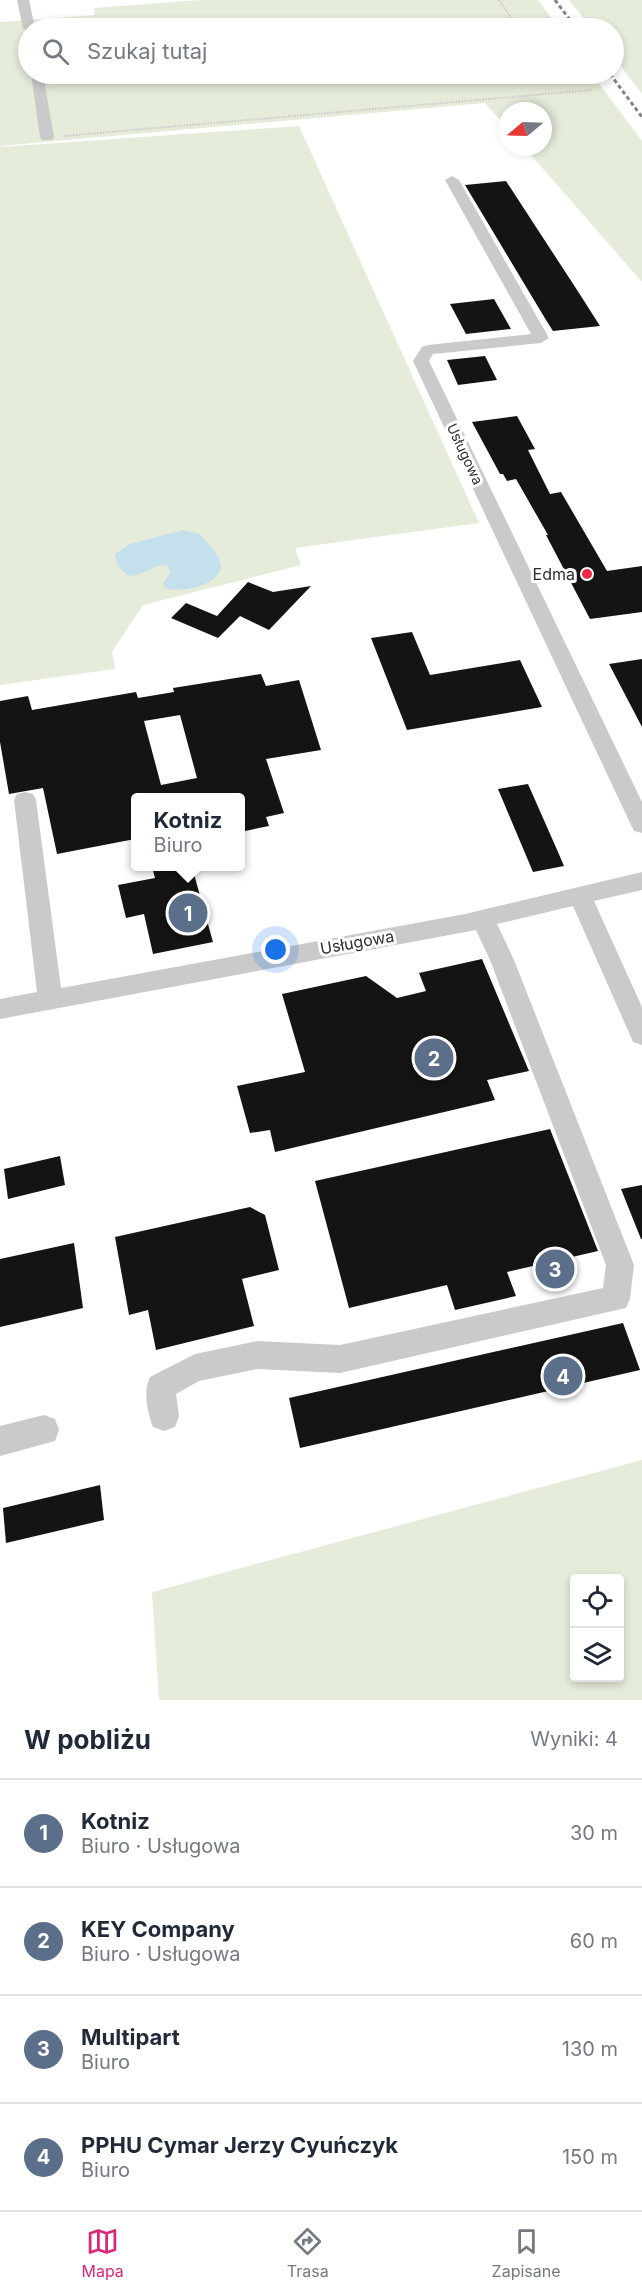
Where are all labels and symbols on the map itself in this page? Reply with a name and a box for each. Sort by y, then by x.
north arrow [498,102,552,156]
street label: Usługowa [444,421,487,487]
place label: Edma [533,564,575,584]
marker: Edma [580,567,594,581]
pin: 1 [168,890,207,936]
street label: Usługowa [318,926,396,958]
your location [261,935,290,964]
pin: 2 [414,1036,454,1080]
pin: 3 [536,1246,574,1292]
pin: 4 [544,1354,582,1398]

